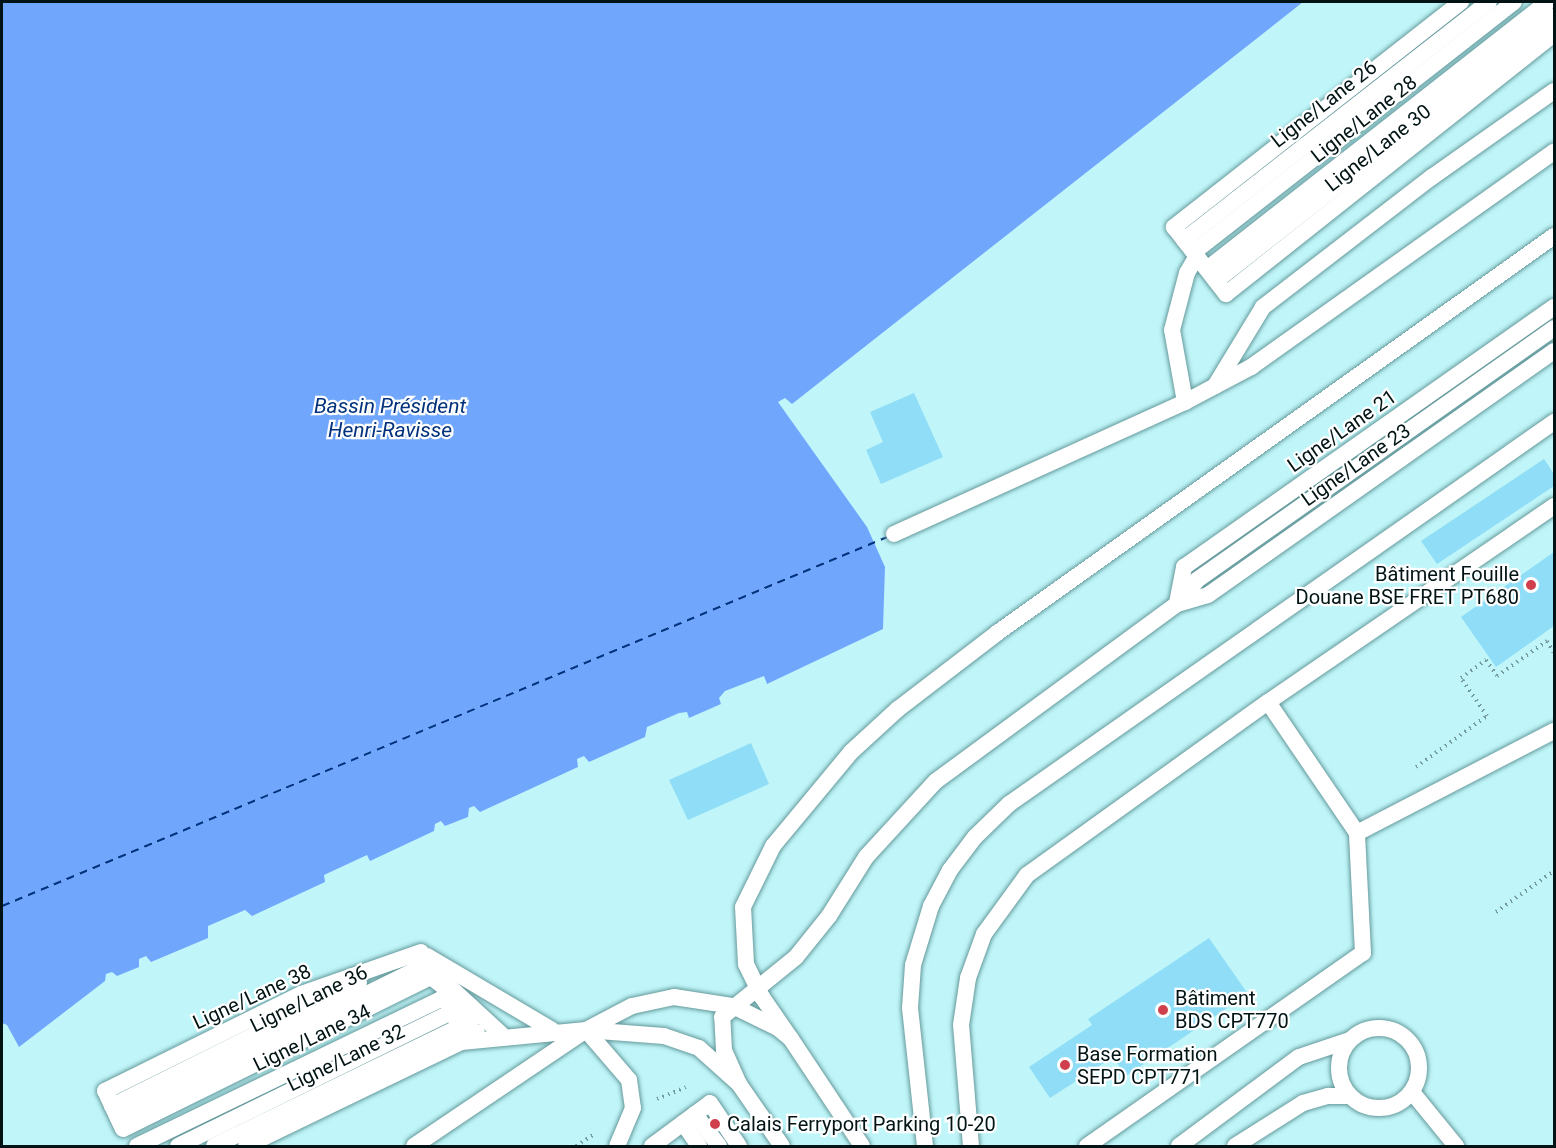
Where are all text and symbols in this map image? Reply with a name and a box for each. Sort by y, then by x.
street label: Ligne/Lane 26 [1266,55,1382,153]
street label: Ligne/Lane 28 [1306,70,1422,168]
street label: Ligne/Lane 30 [1320,99,1436,197]
street label: Ligne/Lane 21 [1283,385,1401,477]
water label: Bassin Président Henri-Ravisse [314,393,466,443]
street label: Ligne/Lane 23 [1297,419,1415,511]
place label: Bâtiment Fouille Douane BSE FRET PT680 [1295,562,1519,609]
marker: Bâtiment Fouille Douane BSE FRET PT680 [1524,578,1538,592]
street label: Ligne/Lane 38 [189,959,315,1035]
street label: Ligne/Lane 36 [246,960,372,1038]
place label: Bâtiment BDS CPT770 [1175,987,1289,1034]
street label: Ligne/Lane 34 [249,999,375,1077]
marker: Bâtiment BDS CPT770 [1156,1003,1170,1017]
street label: Ligne/Lane 32 [283,1019,409,1097]
place label: Base Formation SEPD CPT771 [1077,1042,1218,1089]
marker: Base Formation SEPD CPT771 [1058,1058,1072,1072]
place label: Calais Ferryport Parking 10-20 [727,1112,996,1136]
marker: Calais Ferryport Parking 10-20 [708,1117,722,1131]

